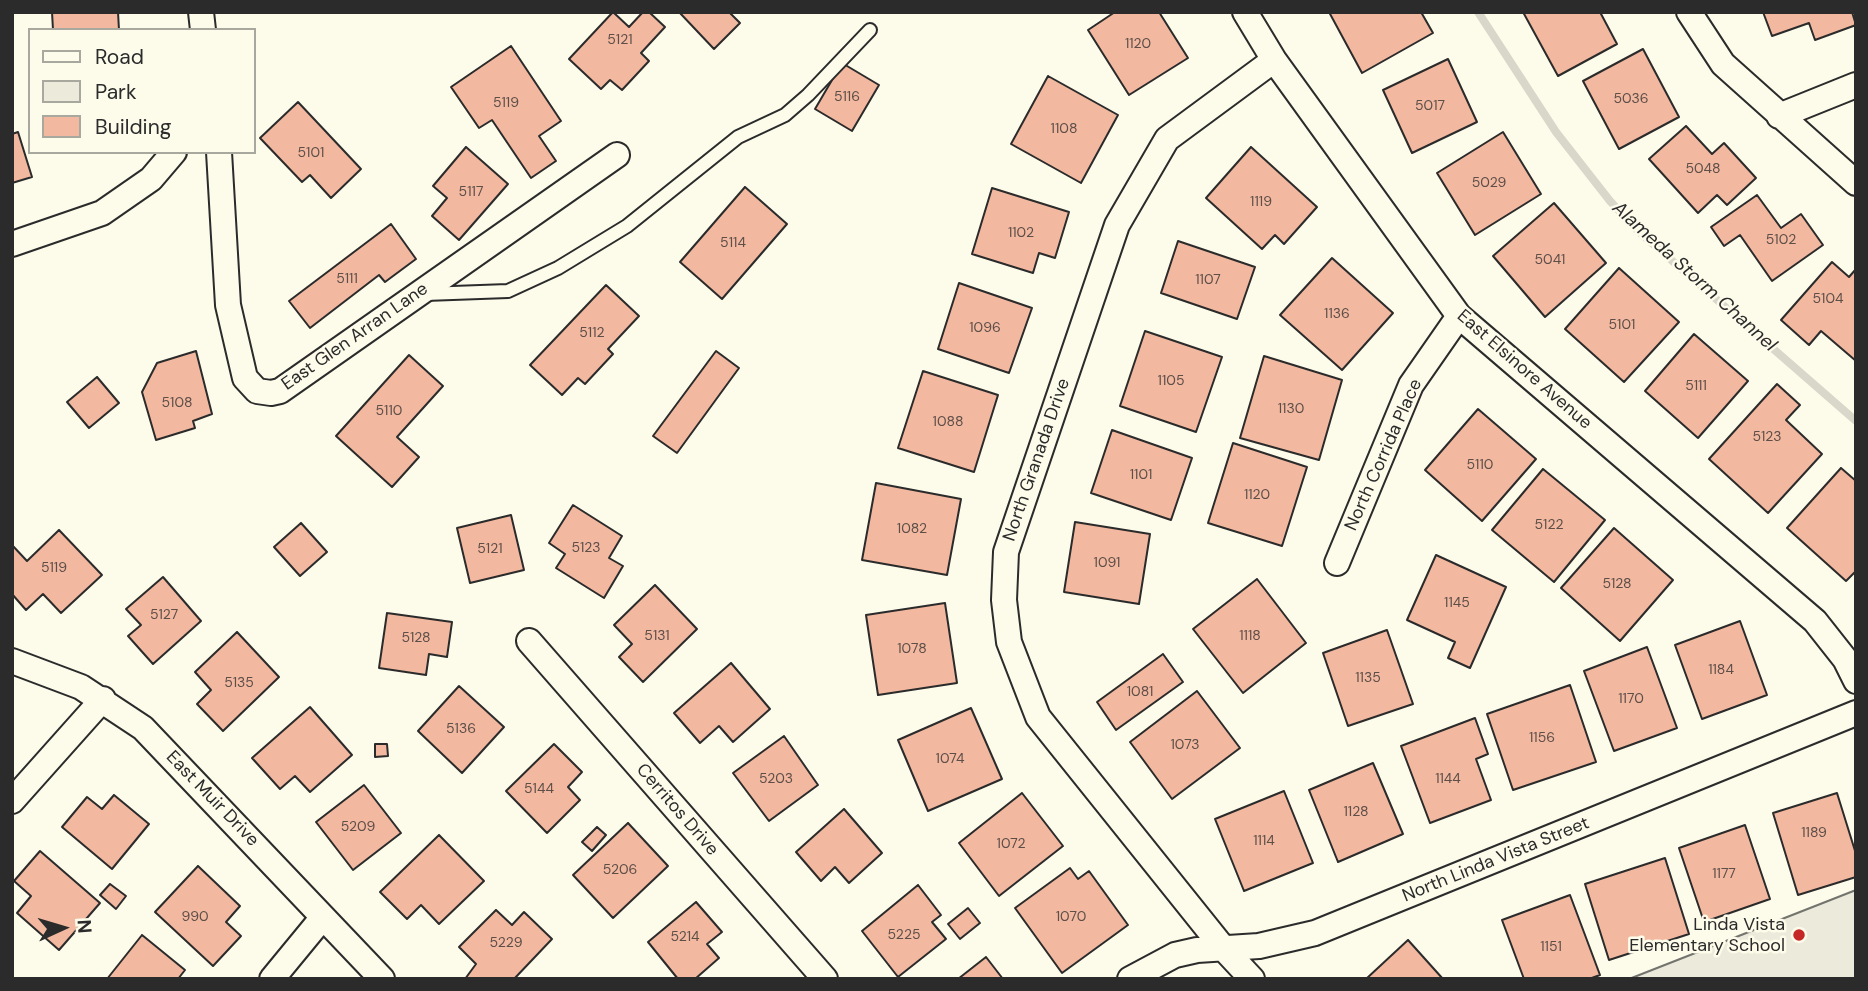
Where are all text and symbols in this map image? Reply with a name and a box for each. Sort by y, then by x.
legend [28,28,256,154]
house number: 5121 [607,32,633,48]
house number: 1120 [1125,36,1151,52]
text: Road [95,43,144,71]
text: Park [95,78,136,106]
house number: 5116 [834,89,860,105]
house number: 5036 [1613,91,1649,107]
house number: 5119 [493,95,519,111]
house number: 5017 [1415,98,1445,114]
text: Building [95,113,171,141]
house number: 1108 [1051,121,1077,137]
house number: 5101 [298,145,324,161]
house number: 5048 [1685,161,1721,177]
house number: 5029 [1472,175,1506,191]
house number: 5117 [459,184,483,200]
house number: 1119 [1250,194,1272,210]
water label: Alameda Storm Channel [1607,197,1781,357]
house number: 1102 [1008,225,1034,241]
house number: 5102 [1766,232,1796,248]
house number: 5114 [720,235,746,251]
house number: 5041 [1535,252,1565,268]
house number: 5111 [336,271,358,287]
house number: 1107 [1195,272,1221,288]
street label: East Glen Arran Lane [278,278,432,396]
house number: 5104 [1813,291,1843,307]
house number: 1136 [1324,306,1350,322]
street label: East Elsinore Avenue [1452,306,1596,434]
house number: 5101 [1609,317,1635,333]
house number: 1096 [969,320,1001,336]
house number: 5112 [579,325,605,341]
house number: 1105 [1158,373,1184,389]
street label: North Granada Drive [999,376,1075,544]
street label: North Corrida Place [1341,376,1427,534]
house number: 5111 [1685,378,1707,394]
house number: 5108 [162,395,192,411]
house number: 1130 [1278,401,1304,417]
house number: 5110 [376,403,402,419]
house number: 1088 [933,414,963,430]
house number: 5123 [1752,429,1782,445]
house number: 5110 [1467,457,1493,473]
house number: 1101 [1130,467,1152,483]
house number: 1120 [1244,487,1270,503]
house number: 5122 [1534,517,1564,533]
house number: 1082 [897,521,927,537]
house number: 5123 [571,540,601,556]
house number: 5121 [477,541,503,557]
house number: 1091 [1094,555,1120,571]
house number: 5119 [41,560,67,576]
house number: 5128 [1602,576,1632,592]
house number: 1145 [1444,595,1470,611]
house number: 5127 [150,607,178,623]
house number: 5131 [644,628,670,644]
house number: 1118 [1239,628,1261,644]
house number: 5128 [401,630,431,646]
house number: 1078 [897,641,927,657]
house number: 1184 [1708,662,1734,678]
house number: 1135 [1355,670,1381,686]
house number: 5135 [224,675,254,691]
house number: 1081 [1127,684,1153,700]
house number: 1170 [1618,691,1644,707]
house number: 5136 [446,721,476,737]
house number: 1156 [1529,730,1555,746]
house number: 1073 [1170,737,1200,753]
street label: East Muir Drive [161,747,263,851]
house number: 1074 [936,751,964,767]
street label: Cerritos Drive [631,760,723,860]
house number: 5203 [759,771,793,787]
house number: 1144 [1435,771,1461,787]
house number: 5144 [524,781,554,797]
house number: 1128 [1343,804,1369,820]
street label: North Linda Vista Street [1399,813,1593,907]
house number: 5209 [341,819,375,835]
house number: 1189 [1801,825,1827,841]
house number: 1114 [1253,833,1275,849]
house number: 1072 [997,836,1025,852]
house number: 5206 [603,862,637,878]
house number: 1177 [1712,866,1736,882]
north arrow [28,893,98,963]
house number: 990 [181,909,209,925]
house number: 1070 [1056,909,1086,925]
place label: Linda Vista Elementary School [1629,914,1785,956]
text: N [71,919,97,934]
house number: 5225 [888,927,920,943]
marker: Linda Vista Elementary School [1791,927,1807,943]
house number: 5214 [670,929,700,945]
house number: 5229 [489,935,523,951]
house number: 1151 [1540,939,1562,955]

